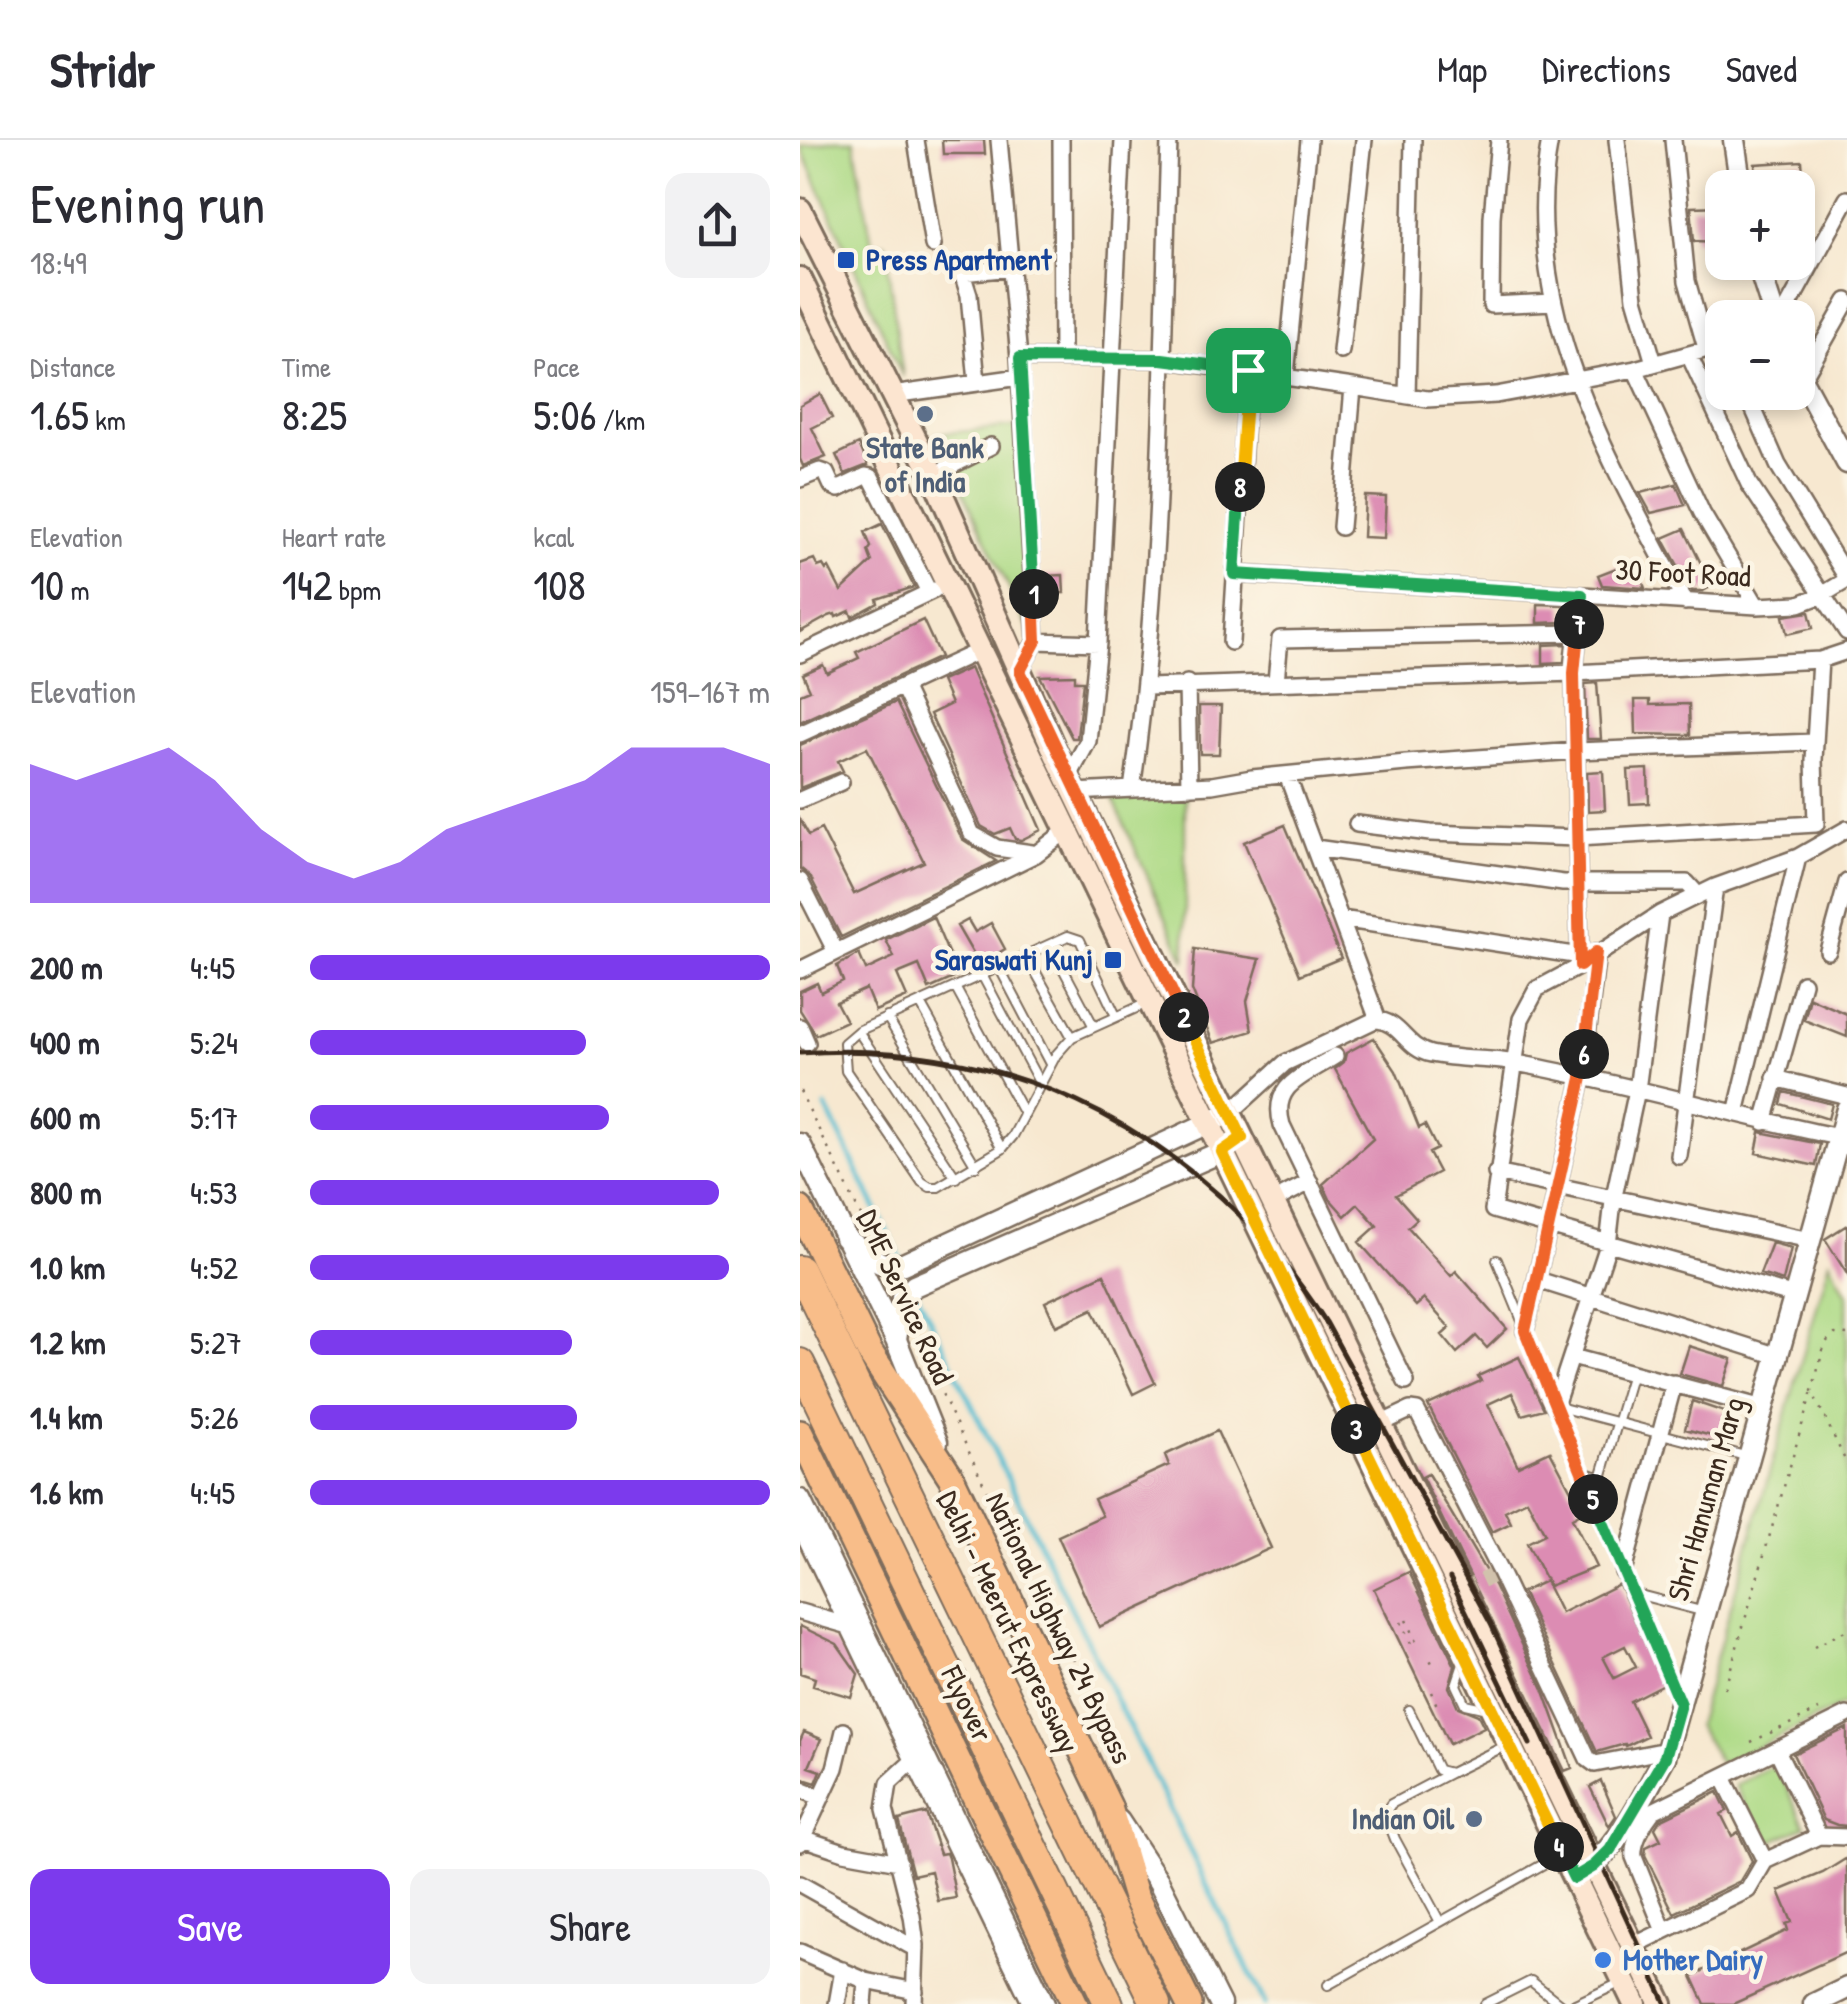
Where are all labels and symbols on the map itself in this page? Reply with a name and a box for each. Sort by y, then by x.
place label: Press Apartment [866,239,1053,280]
marker: Press Apartment [835,249,857,271]
pin [1206,328,1291,413]
marker: State Bank of India [914,403,936,425]
place label: State Bank of India [866,427,985,501]
pin: 8 [1215,462,1265,512]
street label: 30 Foot Road [1614,548,1752,596]
pin: 1 [1009,569,1059,619]
pin: 7 [1554,599,1604,649]
place label: Saraswati Kunj [935,939,1093,979]
marker: Saraswati Kunj [1102,949,1124,971]
pin: 2 [1159,992,1209,1042]
pin: 6 [1559,1029,1609,1079]
street label: DME Service Road [848,1203,964,1390]
street label: Shri Hanuman Marg [1657,1392,1753,1605]
pin: 3 [1331,1404,1381,1454]
pin: 5 [1568,1474,1618,1524]
street label: Delhi - Meerut Expressway [928,1484,1090,1759]
street label: National Highway 24 Bypass [977,1485,1143,1770]
street label: Flyover [932,1658,1003,1748]
place label: Indian Oil [1351,1798,1455,1838]
marker: Indian Oil [1463,1808,1485,1830]
pin: 4 [1534,1822,1584,1872]
place label: Mother Dairy [1623,1939,1764,1980]
marker: Mother Dairy [1592,1949,1614,1971]

